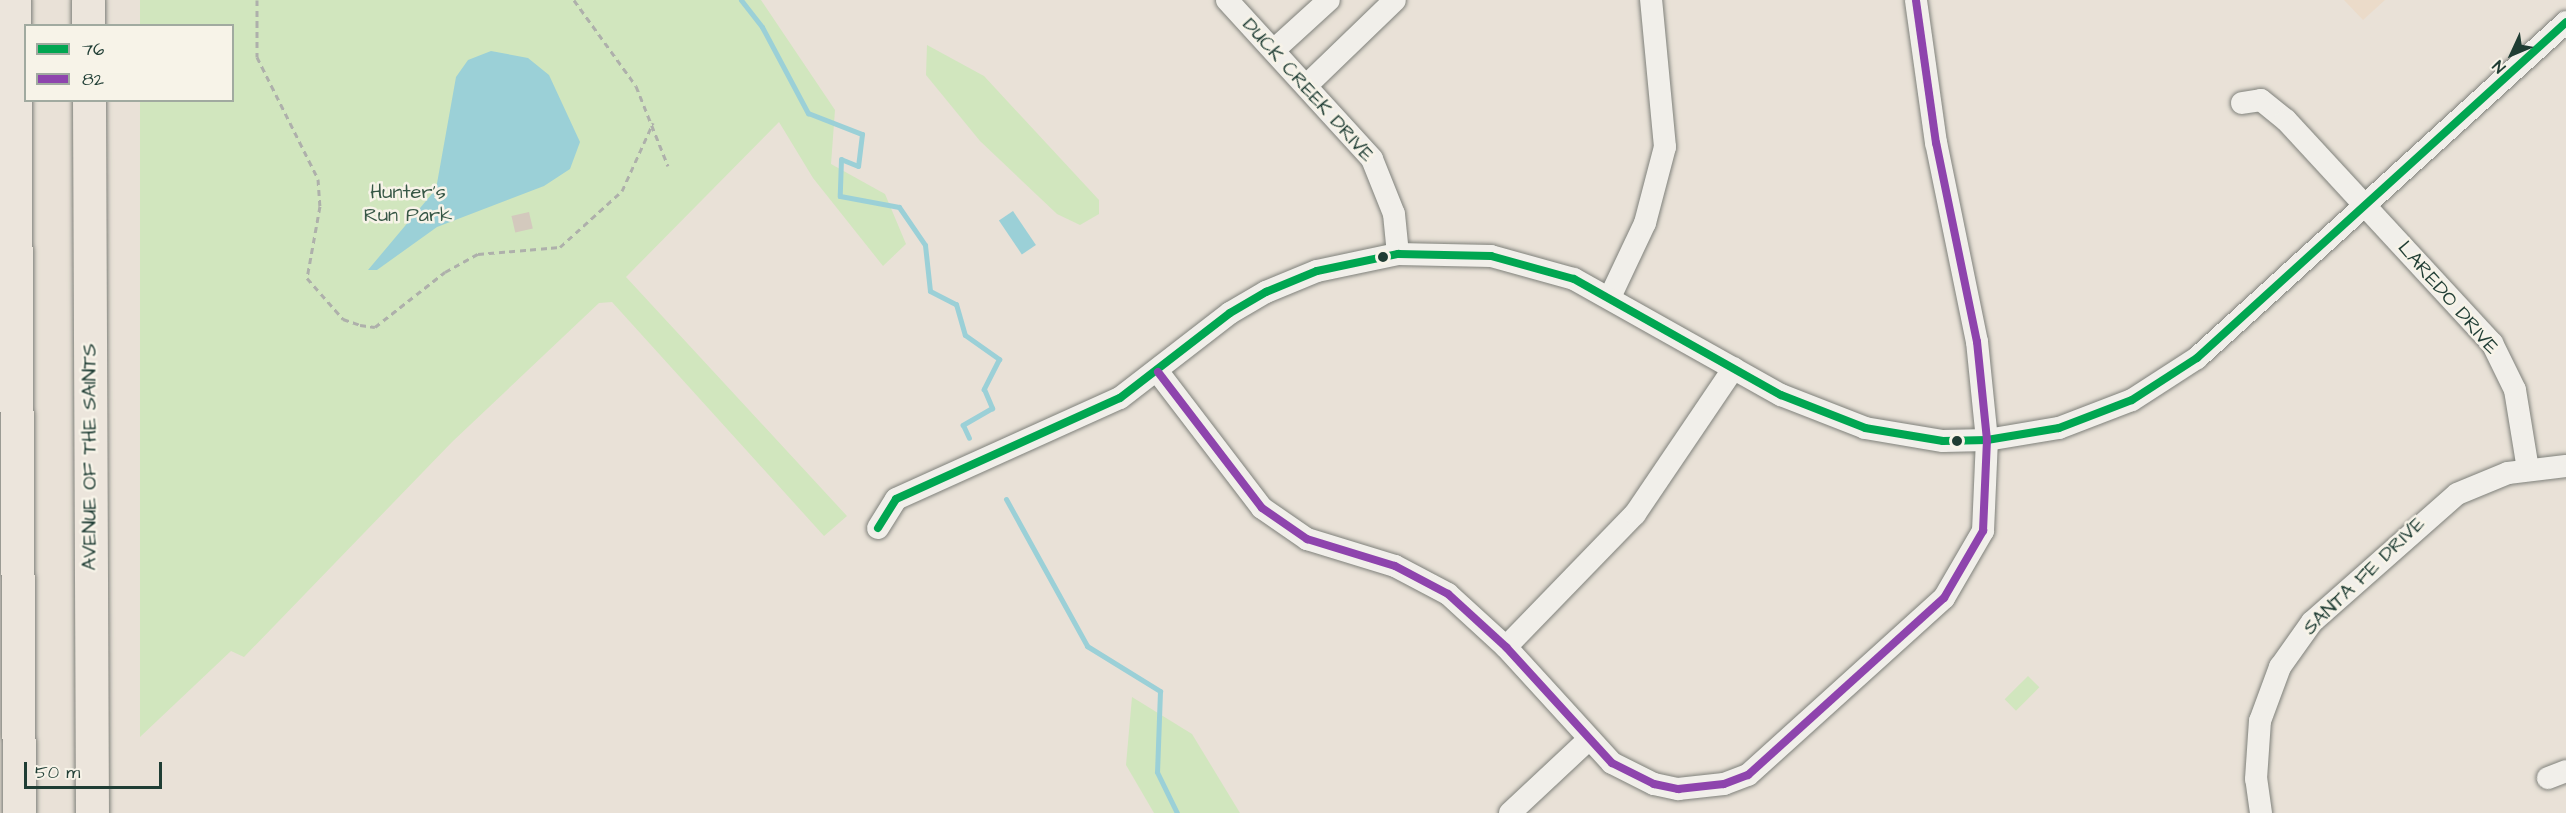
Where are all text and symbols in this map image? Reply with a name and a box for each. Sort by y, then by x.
street label: DUCK CREEK DRIVE [1237,13,1379,167]
legend [24,24,234,102]
north arrow [2482,24,2542,84]
text: 76 [82,37,104,62]
text: N [2488,55,2510,78]
text: 82 [82,67,104,92]
park label: Hunter's Run Park [364,180,452,227]
street label: LAREDO DRIVE [2392,237,2504,359]
unlabelled marker [1377,251,1389,263]
street label: AVENUE OF THE SAINTS [78,343,102,571]
unlabelled marker [1951,435,1963,447]
street label: SANTA FE DRIVE [2298,512,2430,640]
scale bar [27,750,165,788]
text: 50 m [35,760,80,785]

